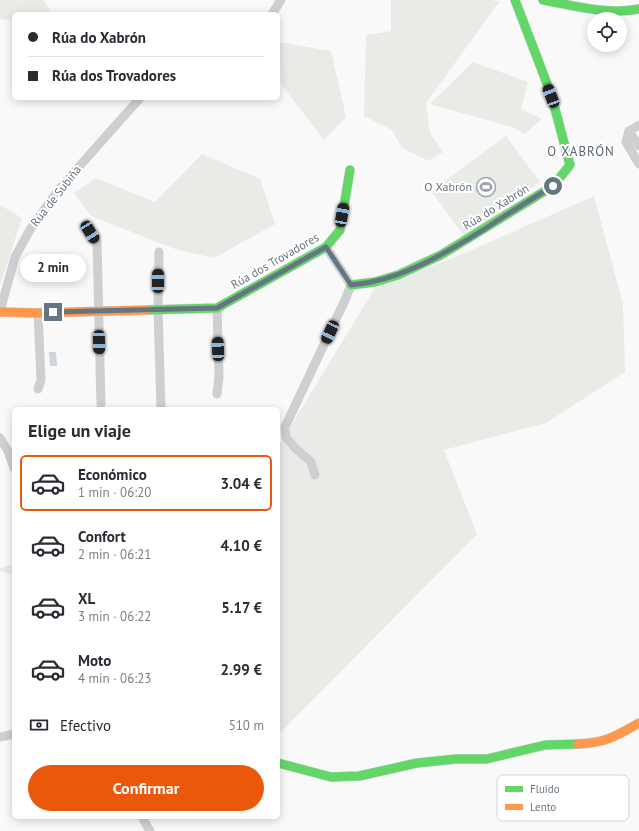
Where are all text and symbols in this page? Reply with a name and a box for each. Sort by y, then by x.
map controls [587,12,627,52]
button: locate [587,12,627,52]
text: Rúa do Xabrón [52,28,146,47]
text: Rúa dos Trovadores [52,66,176,85]
car [541,83,561,109]
district label: O XABRÓN [547,143,615,160]
street label: Rúa de Subiña [27,162,84,229]
sports icon: O Xabrón [475,176,497,198]
route start [544,177,562,195]
place label: O Xabrón [424,179,472,194]
street label: Rúa do Xabrón [460,180,531,233]
car [334,202,350,228]
car [79,219,101,245]
street label: Rúa dos Trovadores [228,229,321,292]
callout: 2 min [20,254,86,282]
text: 2 min [37,259,69,276]
car [152,269,164,293]
route end [44,303,62,321]
car [319,319,341,345]
car [93,330,105,354]
car [212,337,224,361]
text: Elige un viaje [28,419,131,442]
icon: car [30,465,66,501]
text: Económico [78,465,147,484]
text: 3.04 € [220,474,262,493]
text: 1 min · 06:20 [78,484,151,501]
icon: car [30,527,66,563]
text: Confort [78,527,126,546]
text: 4.10 € [220,536,262,555]
text: 2 min · 06:21 [78,546,151,563]
icon: car [30,589,66,625]
text: XL [78,589,95,608]
text: 5.17 € [221,598,262,617]
text: 3 min · 06:22 [78,608,151,625]
icon: car [30,651,66,687]
text: Moto [78,651,111,670]
text: 2.99 € [220,660,262,679]
text: 4 min · 06:23 [78,670,151,687]
icon: cash [28,714,50,736]
text: Efectivo [60,716,111,735]
text: 510 m [229,717,264,734]
button: Confirmar [28,765,264,811]
legend [497,775,629,821]
text: Fluido [530,782,560,796]
text: Lento [530,800,556,814]

